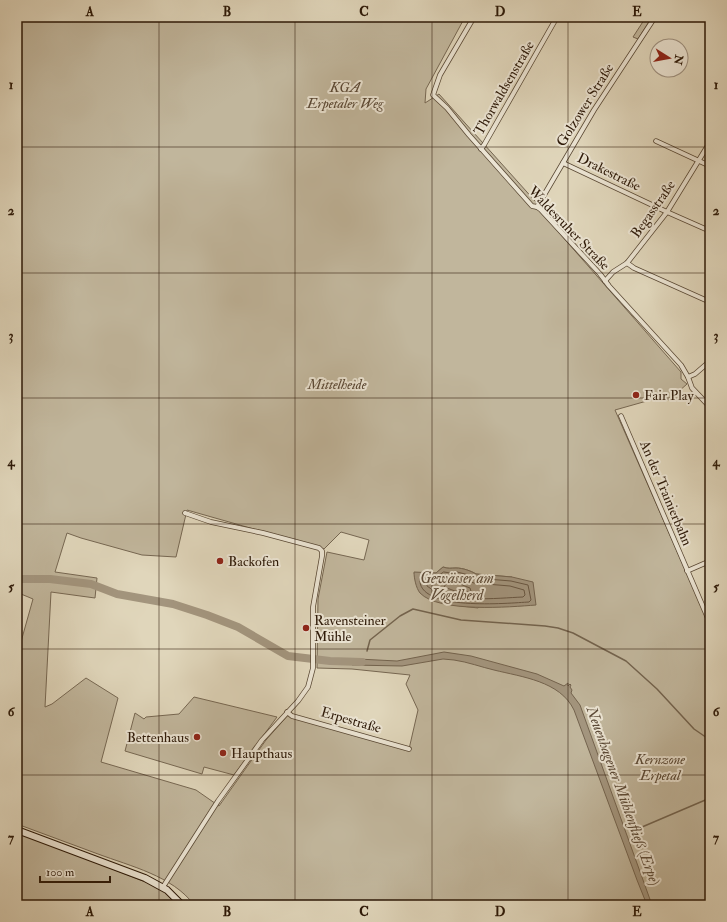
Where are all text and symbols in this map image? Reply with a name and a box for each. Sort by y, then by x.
text: A [85,4,95,20]
text: B [223,4,231,20]
text: C [359,4,369,20]
text: D [495,4,506,20]
text: E [632,4,642,20]
street label: Thorwaldsenstraße [470,38,538,138]
north arrow [649,38,689,78]
text: N [671,53,686,67]
street label: Golzower Straße [553,60,617,150]
text: 1 [9,77,14,93]
text: 1 [714,77,719,93]
park label: KGA Erpetaler Weg [306,79,384,112]
street label: Drakestraße [575,149,644,195]
street label: Begasstraße [627,177,679,241]
street label: Waldesruher Straße [524,182,614,274]
text: 2 [8,203,15,219]
text: 2 [713,203,720,219]
text: 3 [9,328,14,344]
text: 3 [714,328,719,344]
park label: Mittelheide [307,376,367,393]
place label: Fair Play [644,387,694,405]
marker: Fair Play [631,390,641,400]
street label: An der Trainierbahn [636,437,696,548]
text: 4 [6,454,15,470]
text: 4 [711,454,720,470]
place label: Backofen [228,553,279,570]
marker: Backofen [215,556,225,566]
water label: Gewässer am Vogelherd [420,569,494,605]
text: 5 [8,579,14,595]
text: 5 [713,579,719,595]
place label: Ravensteiner Mühle [314,612,387,645]
marker: Ravensteiner Mühle [301,623,311,633]
street label: Erpestraße [319,703,383,738]
water label: Neuenhagener Mühlenfließ (Erpe) [581,703,664,888]
text: 6 [8,704,16,720]
text: 6 [713,704,721,720]
place label: Bettenhaus [127,729,189,746]
marker: Bettenhaus [192,732,202,742]
place label: Haupthaus [231,745,292,763]
marker: Haupthaus [218,748,228,758]
park label: Kernzone Erpetal [634,751,685,784]
text: 7 [8,830,15,846]
text: 7 [713,830,720,846]
scale bar [40,858,110,884]
text: 100 m [46,865,75,880]
text: A [85,904,95,920]
text: B [223,904,231,920]
text: C [359,904,369,920]
text: D [495,904,506,920]
text: E [632,904,642,920]

